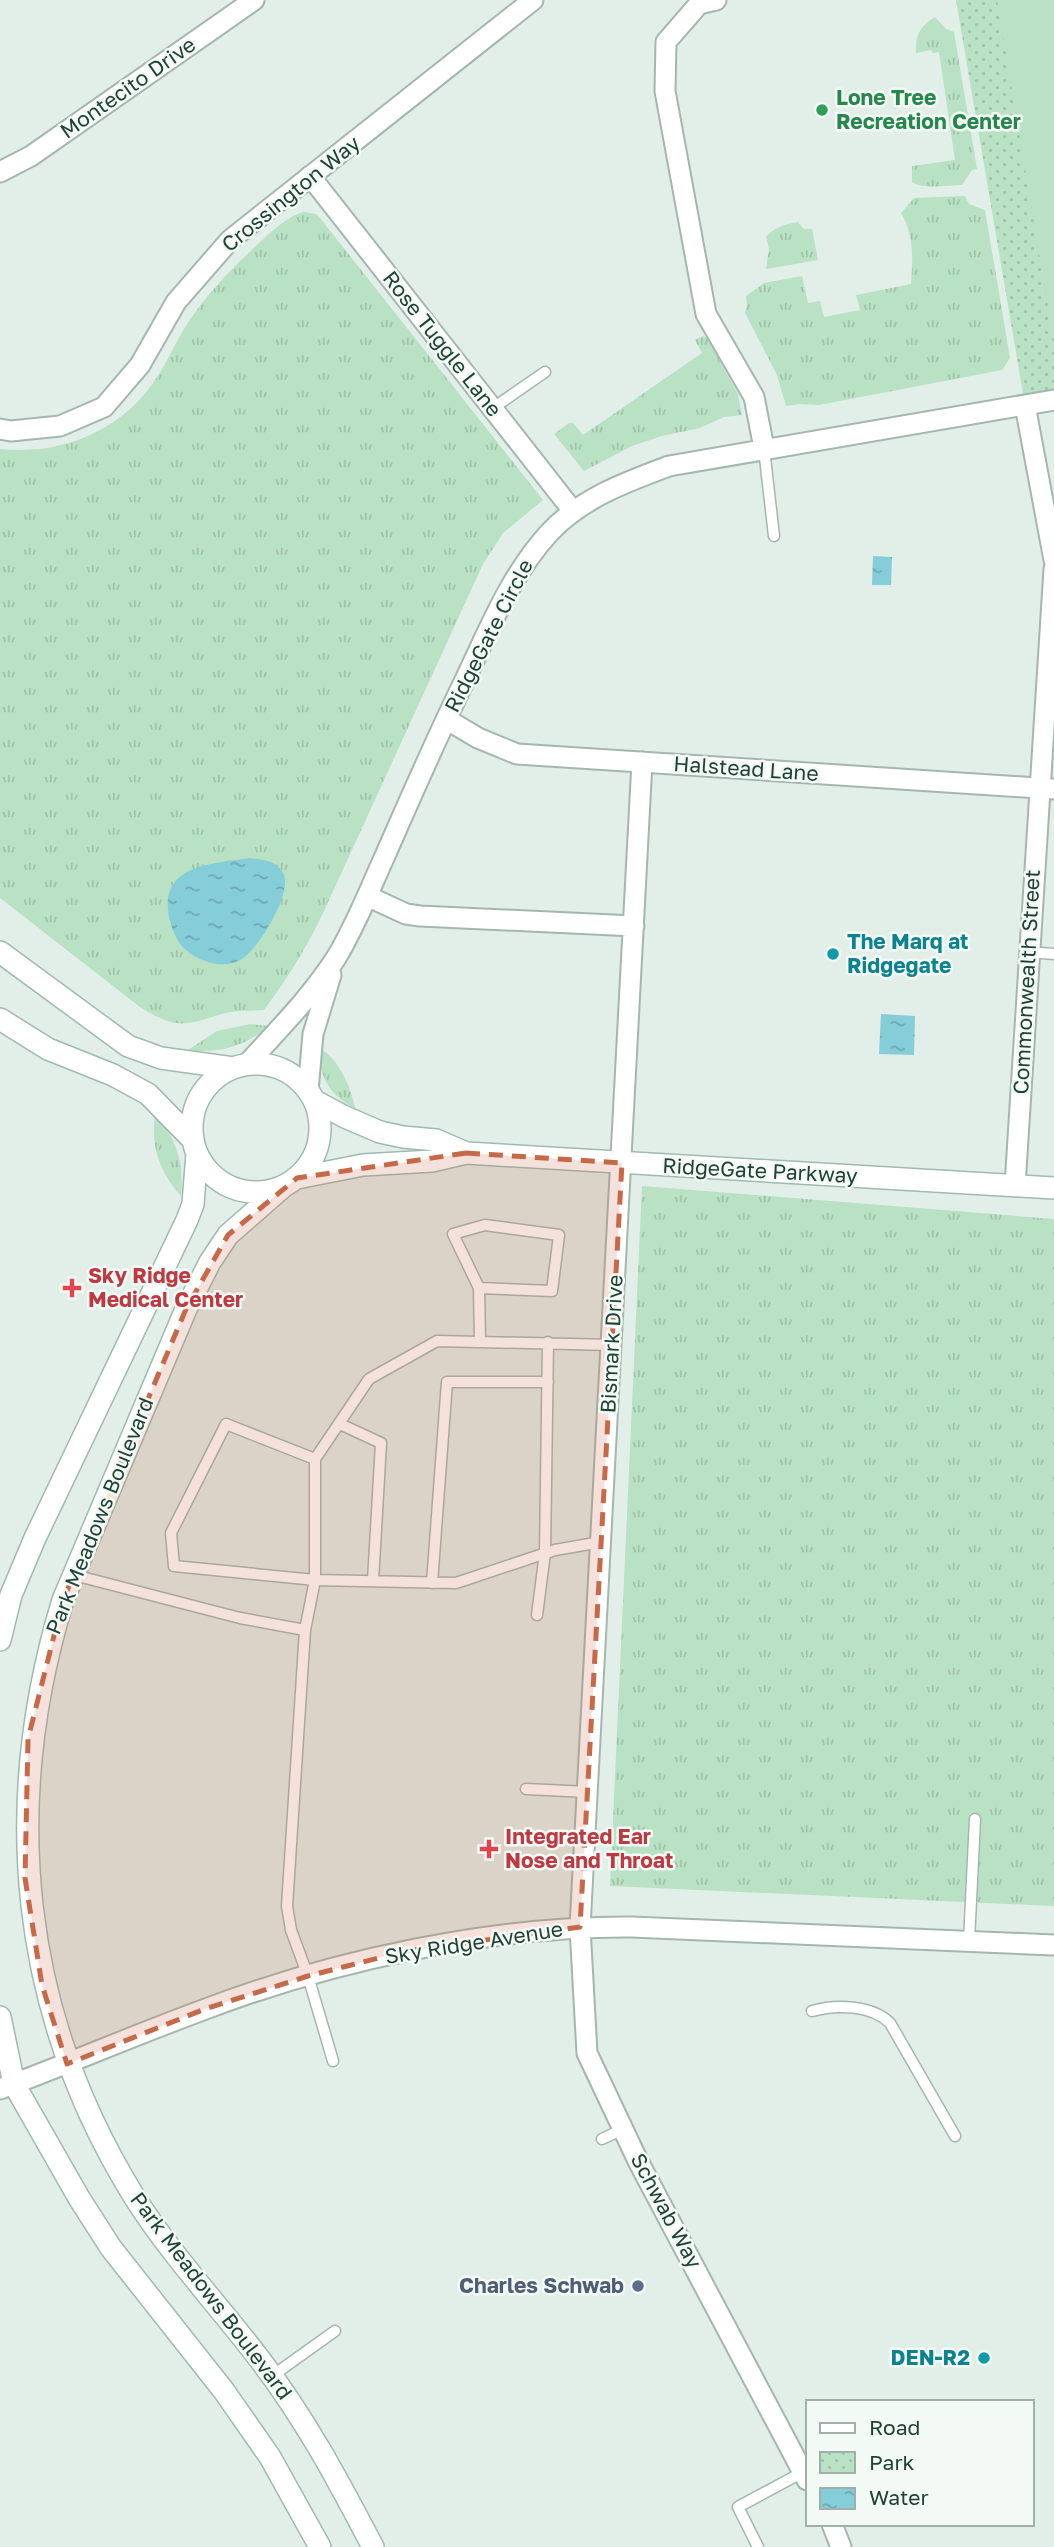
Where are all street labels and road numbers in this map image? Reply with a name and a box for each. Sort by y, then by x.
street label: Montecito Drive [55,31,200,144]
street label: Crossington Way [216,129,365,257]
street label: Rose Tuggle Lane [378,265,508,422]
street label: RidgeGate Circle [438,555,538,716]
street label: Halstead Lane [673,750,820,786]
street label: Commonwealth Street [1007,869,1045,1095]
street label: RidgeGate Parkway [662,1152,859,1188]
street label: Bismark Drive [594,1274,628,1414]
street label: Park Meadows Boulevard [40,1393,159,1638]
street label: Sky Ridge Avenue [383,1915,565,1969]
street label: Schwab Way [626,2148,708,2273]
street label: Park Meadows Boulevard [125,2187,298,2404]

